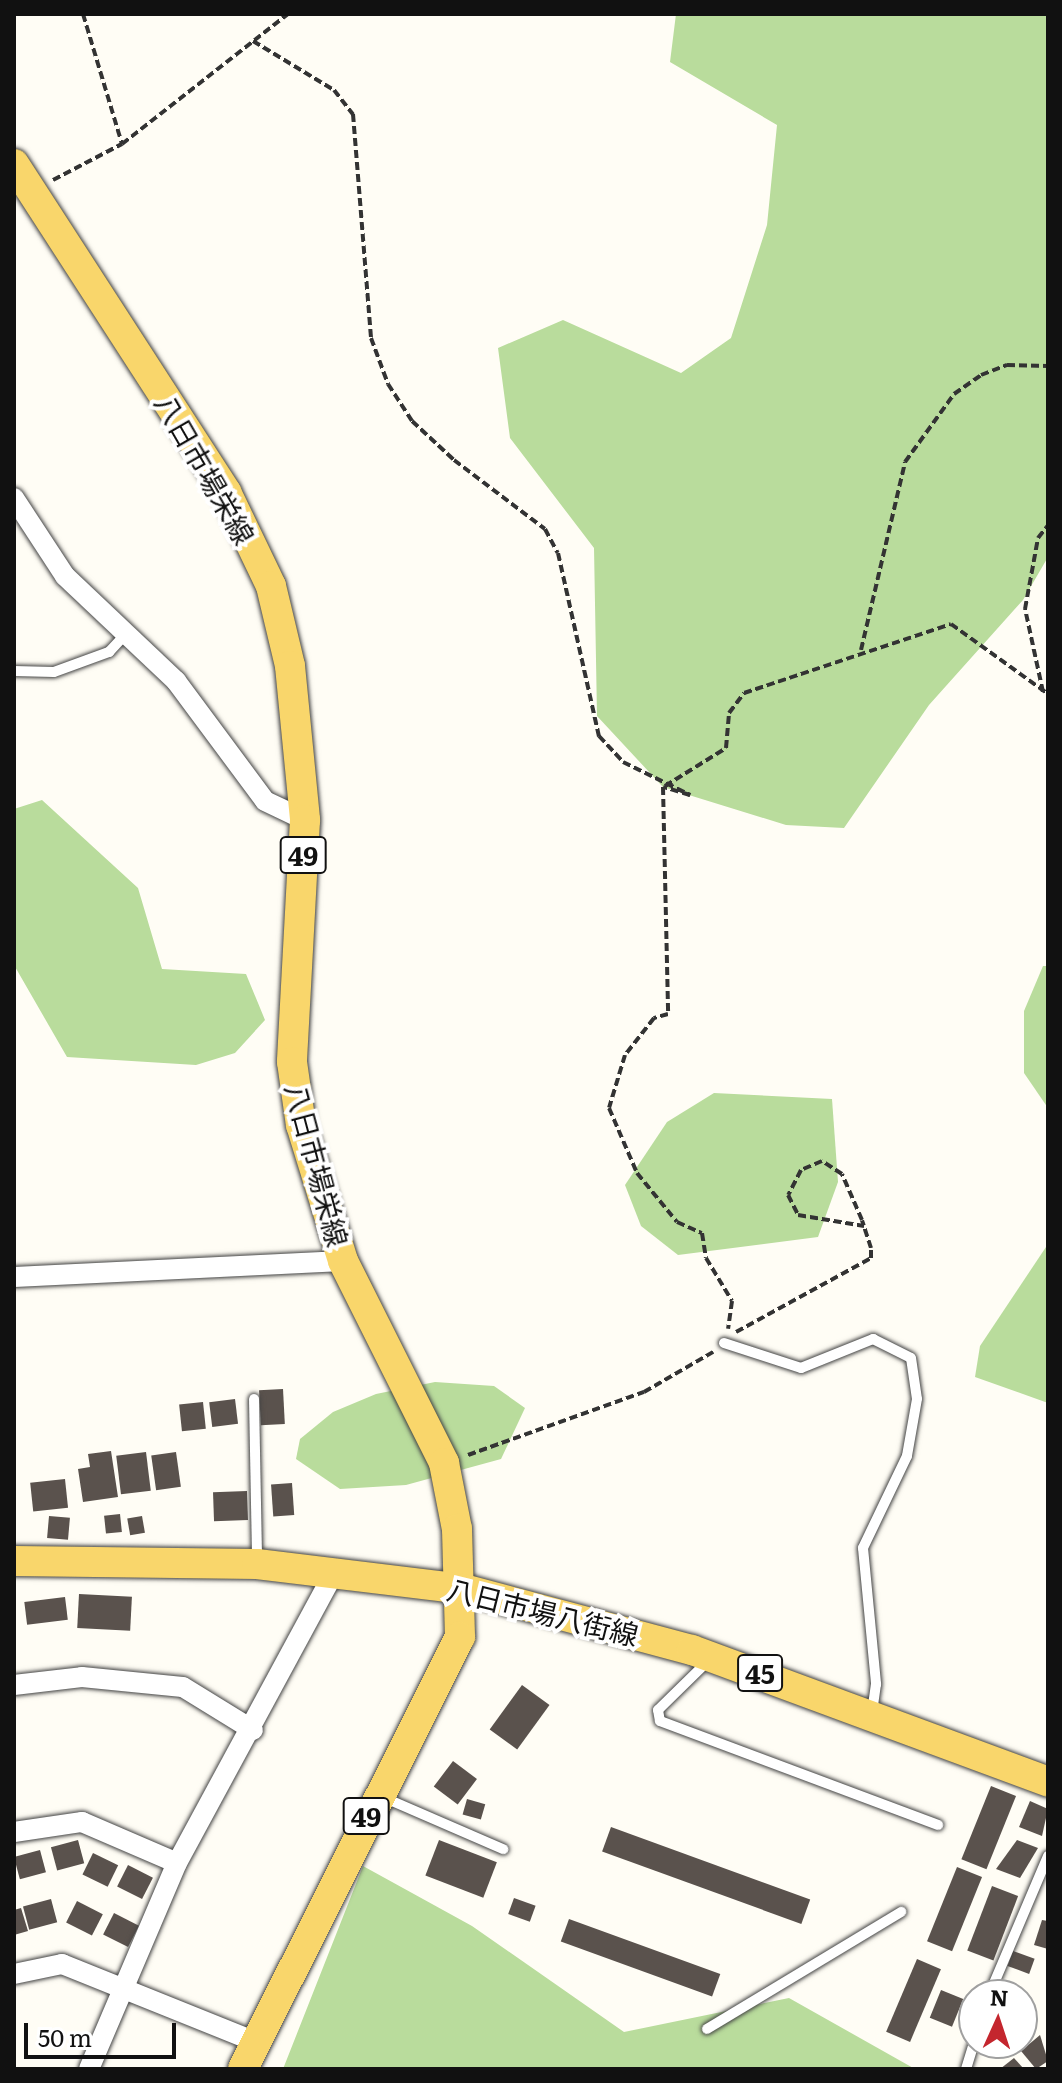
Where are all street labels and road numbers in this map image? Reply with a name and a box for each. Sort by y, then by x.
street label: 八日市場栄線 [149,388,263,550]
road number: 49 [279,833,327,877]
street label: 八日市場栄線 [280,1080,356,1250]
street label: 八日市場八街線 [444,1571,642,1651]
road number: 45 [736,1651,784,1695]
road number: 49 [342,1794,390,1838]

